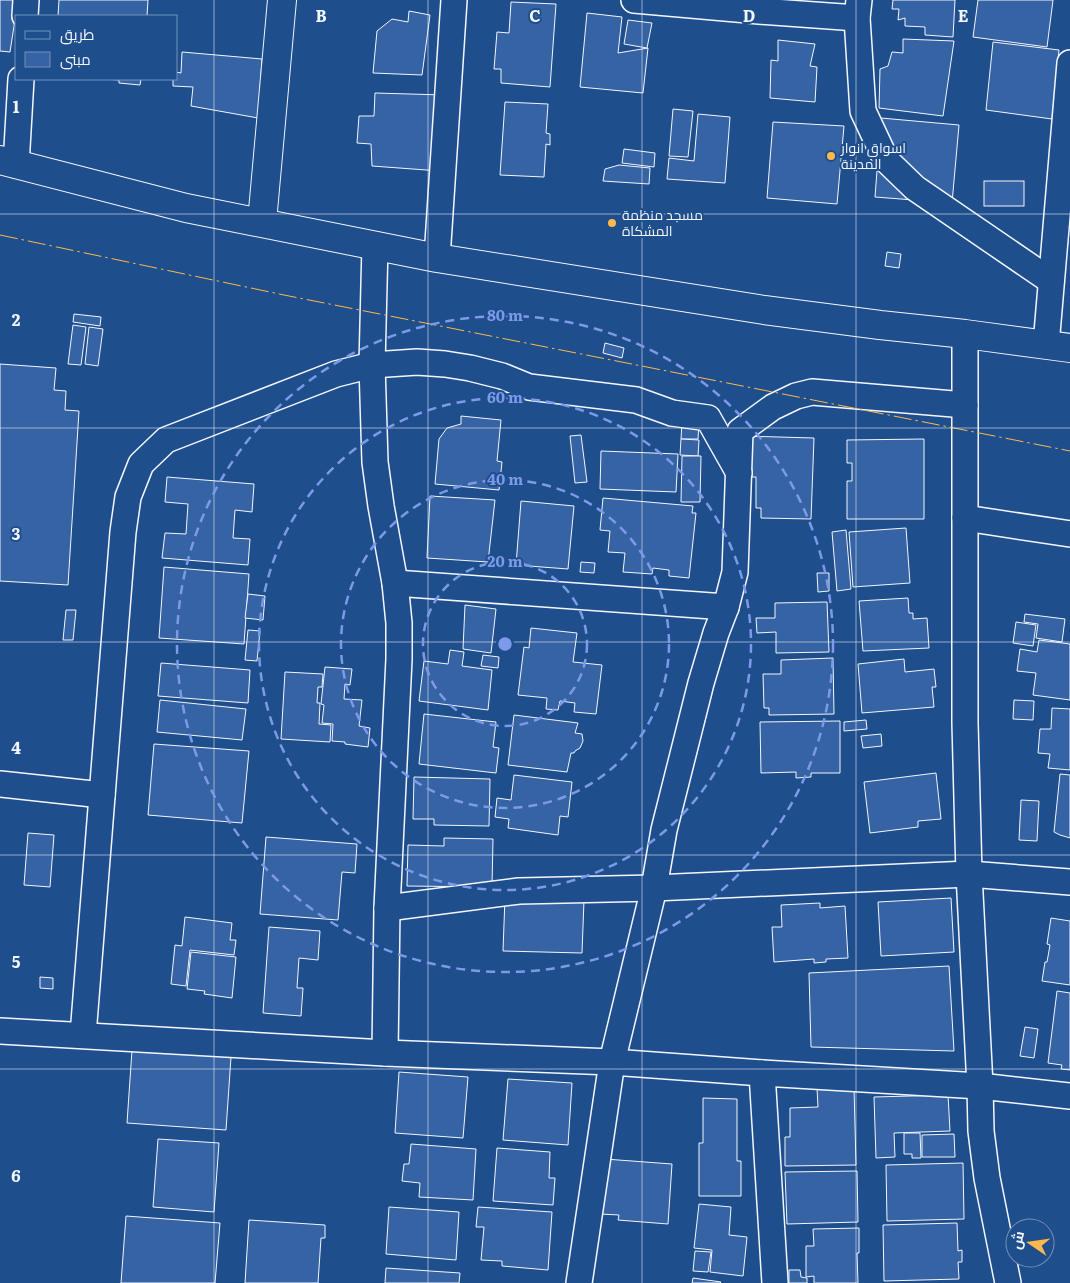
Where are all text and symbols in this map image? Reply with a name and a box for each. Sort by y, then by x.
text: B [315,3,327,27]
text: C [529,3,541,27]
text: D [743,3,755,27]
text: E [958,3,969,27]
legend [15,15,178,80]
text: طريق [60,22,94,45]
text: مبنى [60,47,91,70]
text: 1 [13,94,20,118]
place label: اسواق انوار المدينة [840,137,906,173]
marker: اسواق انوار المدينة [825,150,837,162]
place label: مسجد منظمة المشكاة [622,204,703,240]
marker: مسجد منظمة المشكاة [606,217,618,229]
text: 80 m [487,303,523,326]
text: 2 [12,307,21,331]
text: 60 m [487,385,523,408]
text: 40 m [487,467,523,490]
text: 3 [12,521,21,545]
text: 20 m [487,549,523,572]
centre of rings [496,635,514,653]
text: 4 [11,735,21,759]
text: 5 [12,949,21,973]
text: 6 [11,1163,21,1187]
north arrow [1005,1218,1055,1268]
text: ش [1005,1229,1028,1251]

